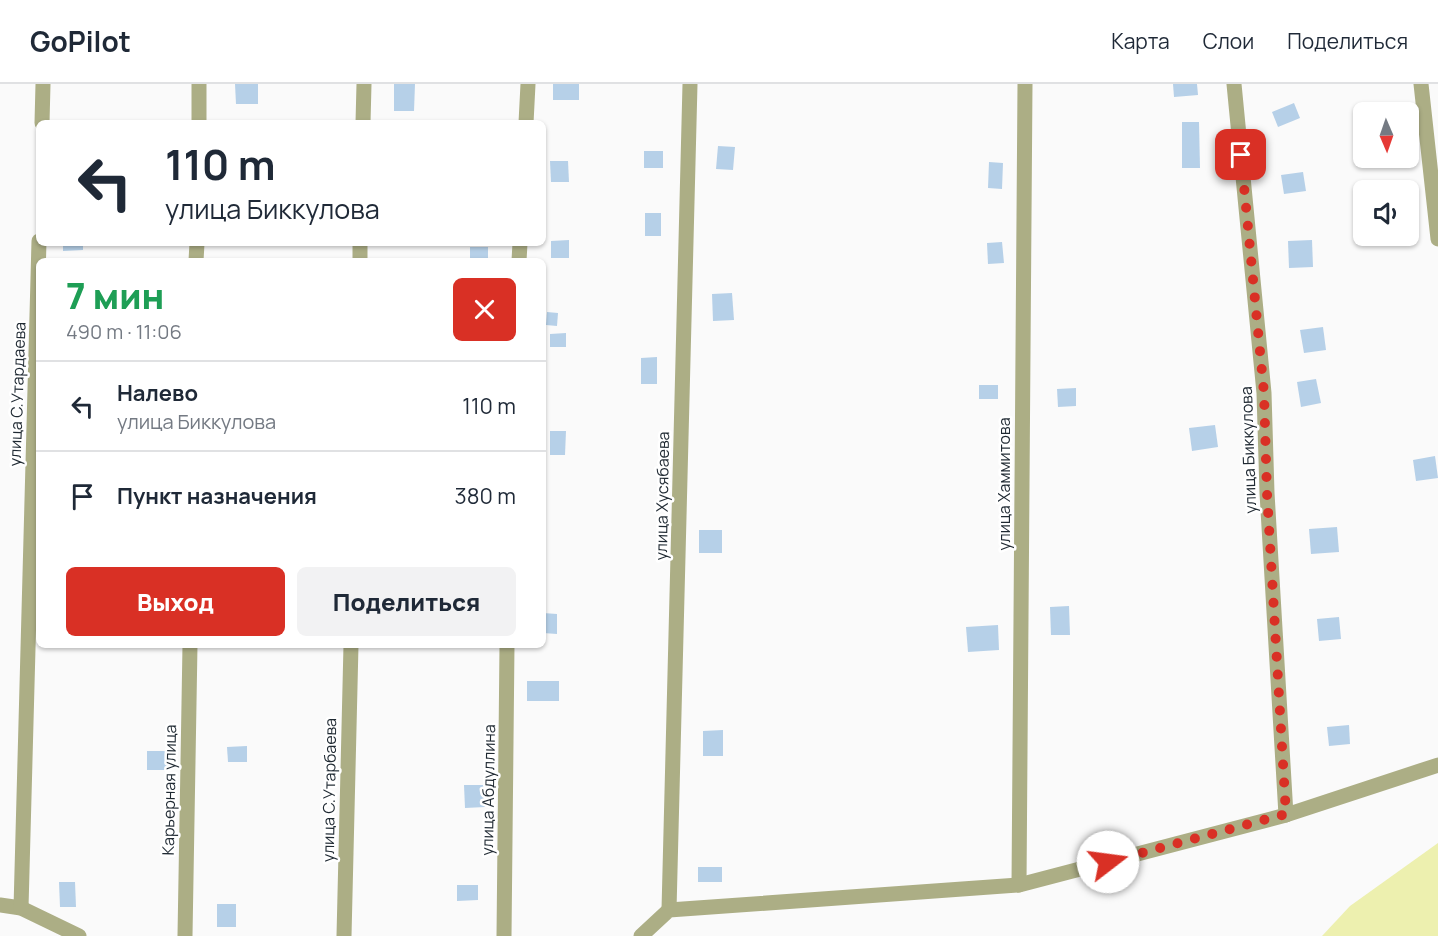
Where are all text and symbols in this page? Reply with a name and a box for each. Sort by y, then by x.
text: GoPilot [30,22,131,60]
text: Карта [1111,27,1170,55]
text: Слои [1203,27,1254,55]
text: Поделиться [1287,27,1408,55]
north arrow [1353,102,1419,168]
map controls [1353,102,1419,246]
pin [1215,129,1266,180]
text: 110 m [165,135,276,193]
icon: arrive [1224,138,1257,171]
icon: left [66,144,144,222]
button: sound [1353,180,1419,246]
text: улица Биккулова [165,190,380,227]
text: 7 мин [66,271,164,320]
button: close [453,278,516,341]
text: 490 m · 11:06 [66,318,182,345]
street label: улица С.Утардаева [3,321,31,467]
text: Налево [117,378,198,408]
street label: улица Биккулова [1235,386,1261,514]
icon: left [66,390,99,423]
text: 110 m [462,391,516,421]
text: улица Биккулова [117,408,276,435]
street label: улица Хаммитова [993,417,1015,551]
street label: улица Хусябаева [650,431,674,561]
icon: arrive [66,480,99,513]
text: Пункт назначения [117,481,317,511]
text: 380 m [455,481,516,511]
button: Выход [66,567,285,636]
button: Поделиться [297,567,516,636]
street label: улица С.Утарбаева [317,718,341,862]
street label: Карьерная улица [157,724,181,856]
street label: улица Абдуллина [476,724,500,856]
position arrow [1076,830,1140,894]

